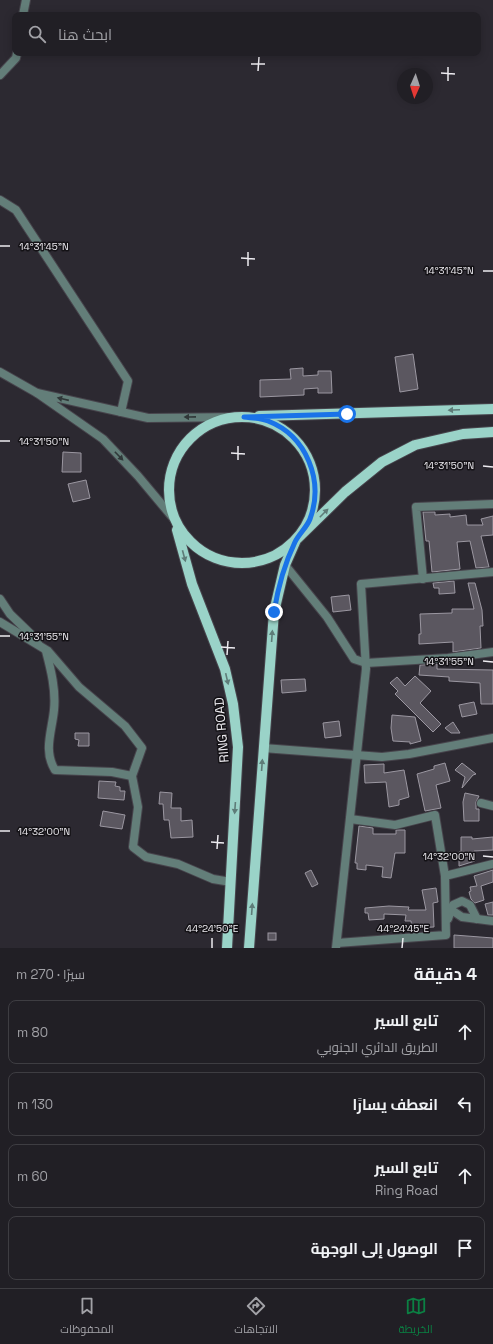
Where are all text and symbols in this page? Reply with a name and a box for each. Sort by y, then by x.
search box [12,12,481,56]
icon: search [26,23,48,45]
text: ابحث هنا [58,25,112,44]
north arrow [397,68,433,104]
text: 14°31'45"N [19,240,69,253]
text: 14°31'45"N [424,264,474,277]
one-way arrow [56,395,69,401]
route start [338,405,356,423]
one-way arrow [448,407,460,414]
one-way arrow [183,414,196,420]
text: 14°31'50"N [19,435,69,448]
one-way arrow [114,451,124,461]
text: 14°31'50"N [424,459,474,472]
one-way arrow [319,508,329,518]
one-way arrow [181,551,187,563]
route end [265,603,283,621]
text: 14°31'55"N [19,630,69,643]
one-way arrow [268,630,275,642]
text: 14°31'55"N [424,655,474,668]
one-way arrow [225,672,231,685]
street label: RING ROAD [210,697,233,763]
one-way arrow [259,759,266,771]
one-way arrow [232,802,239,814]
text: 14°32'00"N [18,825,70,838]
text: 14°32'00"N [423,850,475,863]
one-way arrow [248,903,255,915]
text: 44°24'50"E [186,922,239,935]
text: 44°24'45"E [377,922,429,935]
text: 4 دقيقة [414,963,477,985]
text: سيرًا · 270 m [16,966,85,983]
text: تابع السير [375,1011,438,1030]
icon: ahead [454,1021,476,1043]
text: 80 m [17,1024,48,1041]
text: الطريق الدائري الجنوبي [317,1039,438,1056]
icon: left [454,1093,476,1115]
text: انعطف يسارًا [352,1095,438,1114]
text: 130 m [17,1096,53,1113]
text: تابع السير [375,1158,438,1177]
icon: ahead [454,1165,476,1187]
text: 60 m [17,1168,48,1185]
text: Ring Road [375,1182,438,1199]
icon: arrive [454,1237,476,1259]
text: الوصول إلى الوجهة [311,1239,438,1258]
tab: المحفوظات [60,1295,114,1339]
tab: الاتجاهات [234,1295,278,1339]
tab: الخريطة [398,1295,433,1339]

